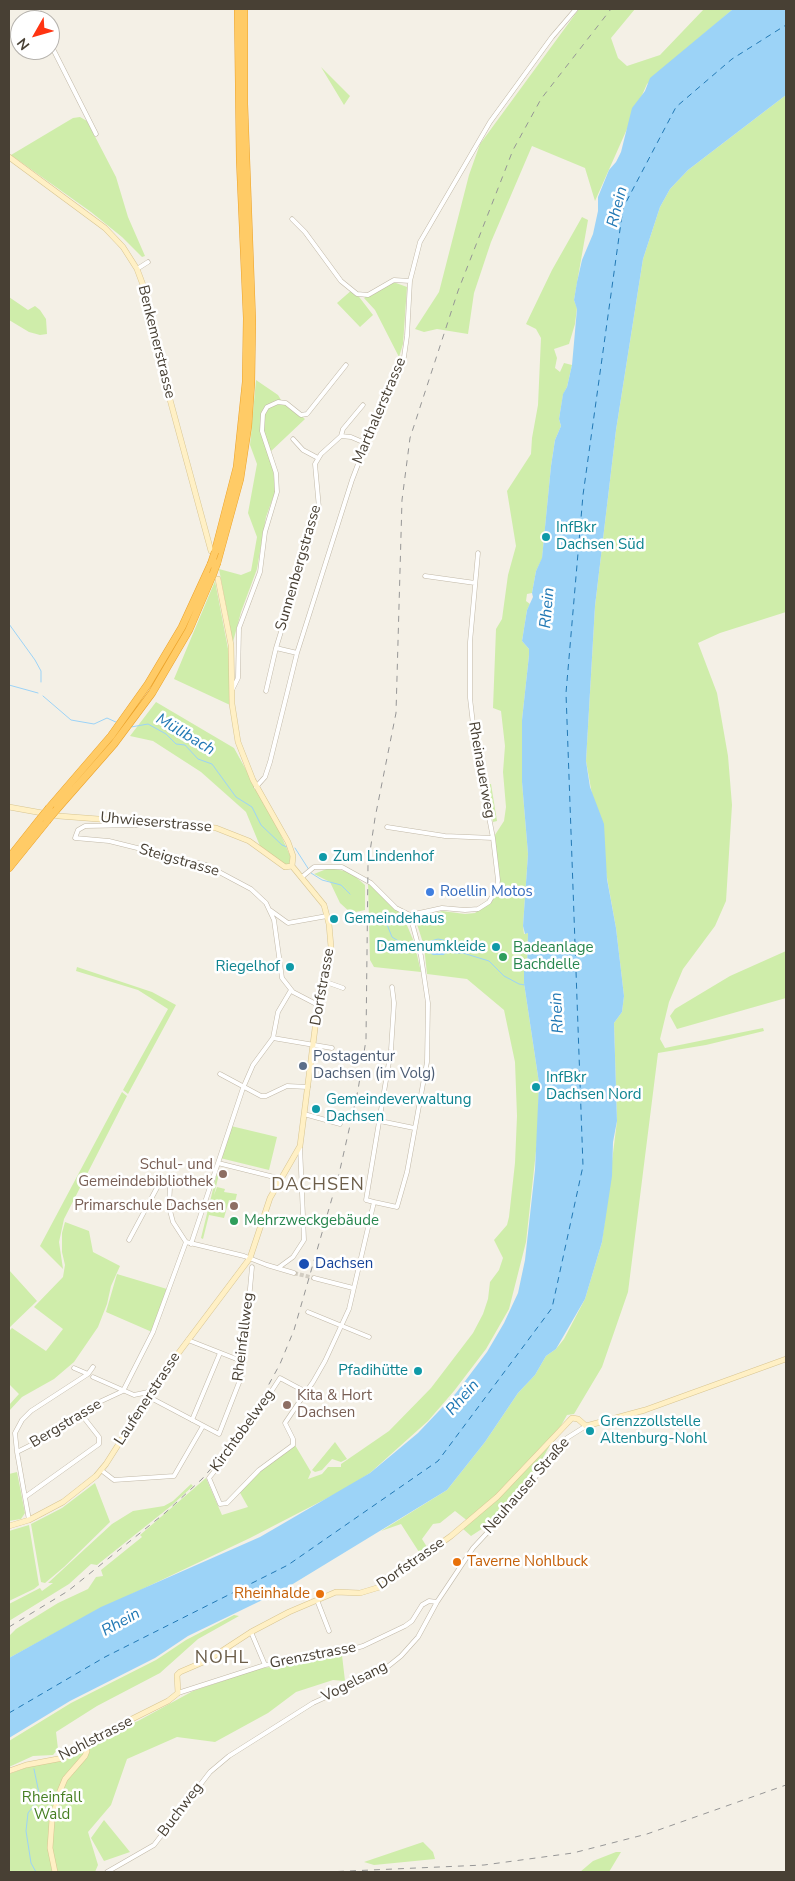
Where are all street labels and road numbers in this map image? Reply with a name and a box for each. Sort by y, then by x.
street label: Benkemerstrasse [133,284,179,400]
street label: Marthalerstrasse [349,355,411,467]
street label: Sunnenbergstrasse [272,503,326,633]
street label: Rheinauerweg [464,720,498,820]
street label: Uhwieserstrasse [99,809,213,837]
street label: Steigstrasse [137,841,221,881]
street label: Dorfstrasse [307,947,339,1027]
street label: Rheinfallweg [230,1292,258,1382]
street label: Laufenerstrasse [111,1349,185,1449]
street label: Kirchtobelweg [207,1386,279,1476]
street label: Bergstrasse [27,1396,105,1452]
street label: Neuhauser Straße [480,1434,574,1538]
street label: Dorfstrasse [374,1534,448,1594]
street label: Grenzstrasse [268,1639,358,1673]
street label: Vogelsang [319,1658,391,1706]
street label: Nohlstrasse [56,1713,136,1765]
street label: Buchweg [155,1779,207,1841]

